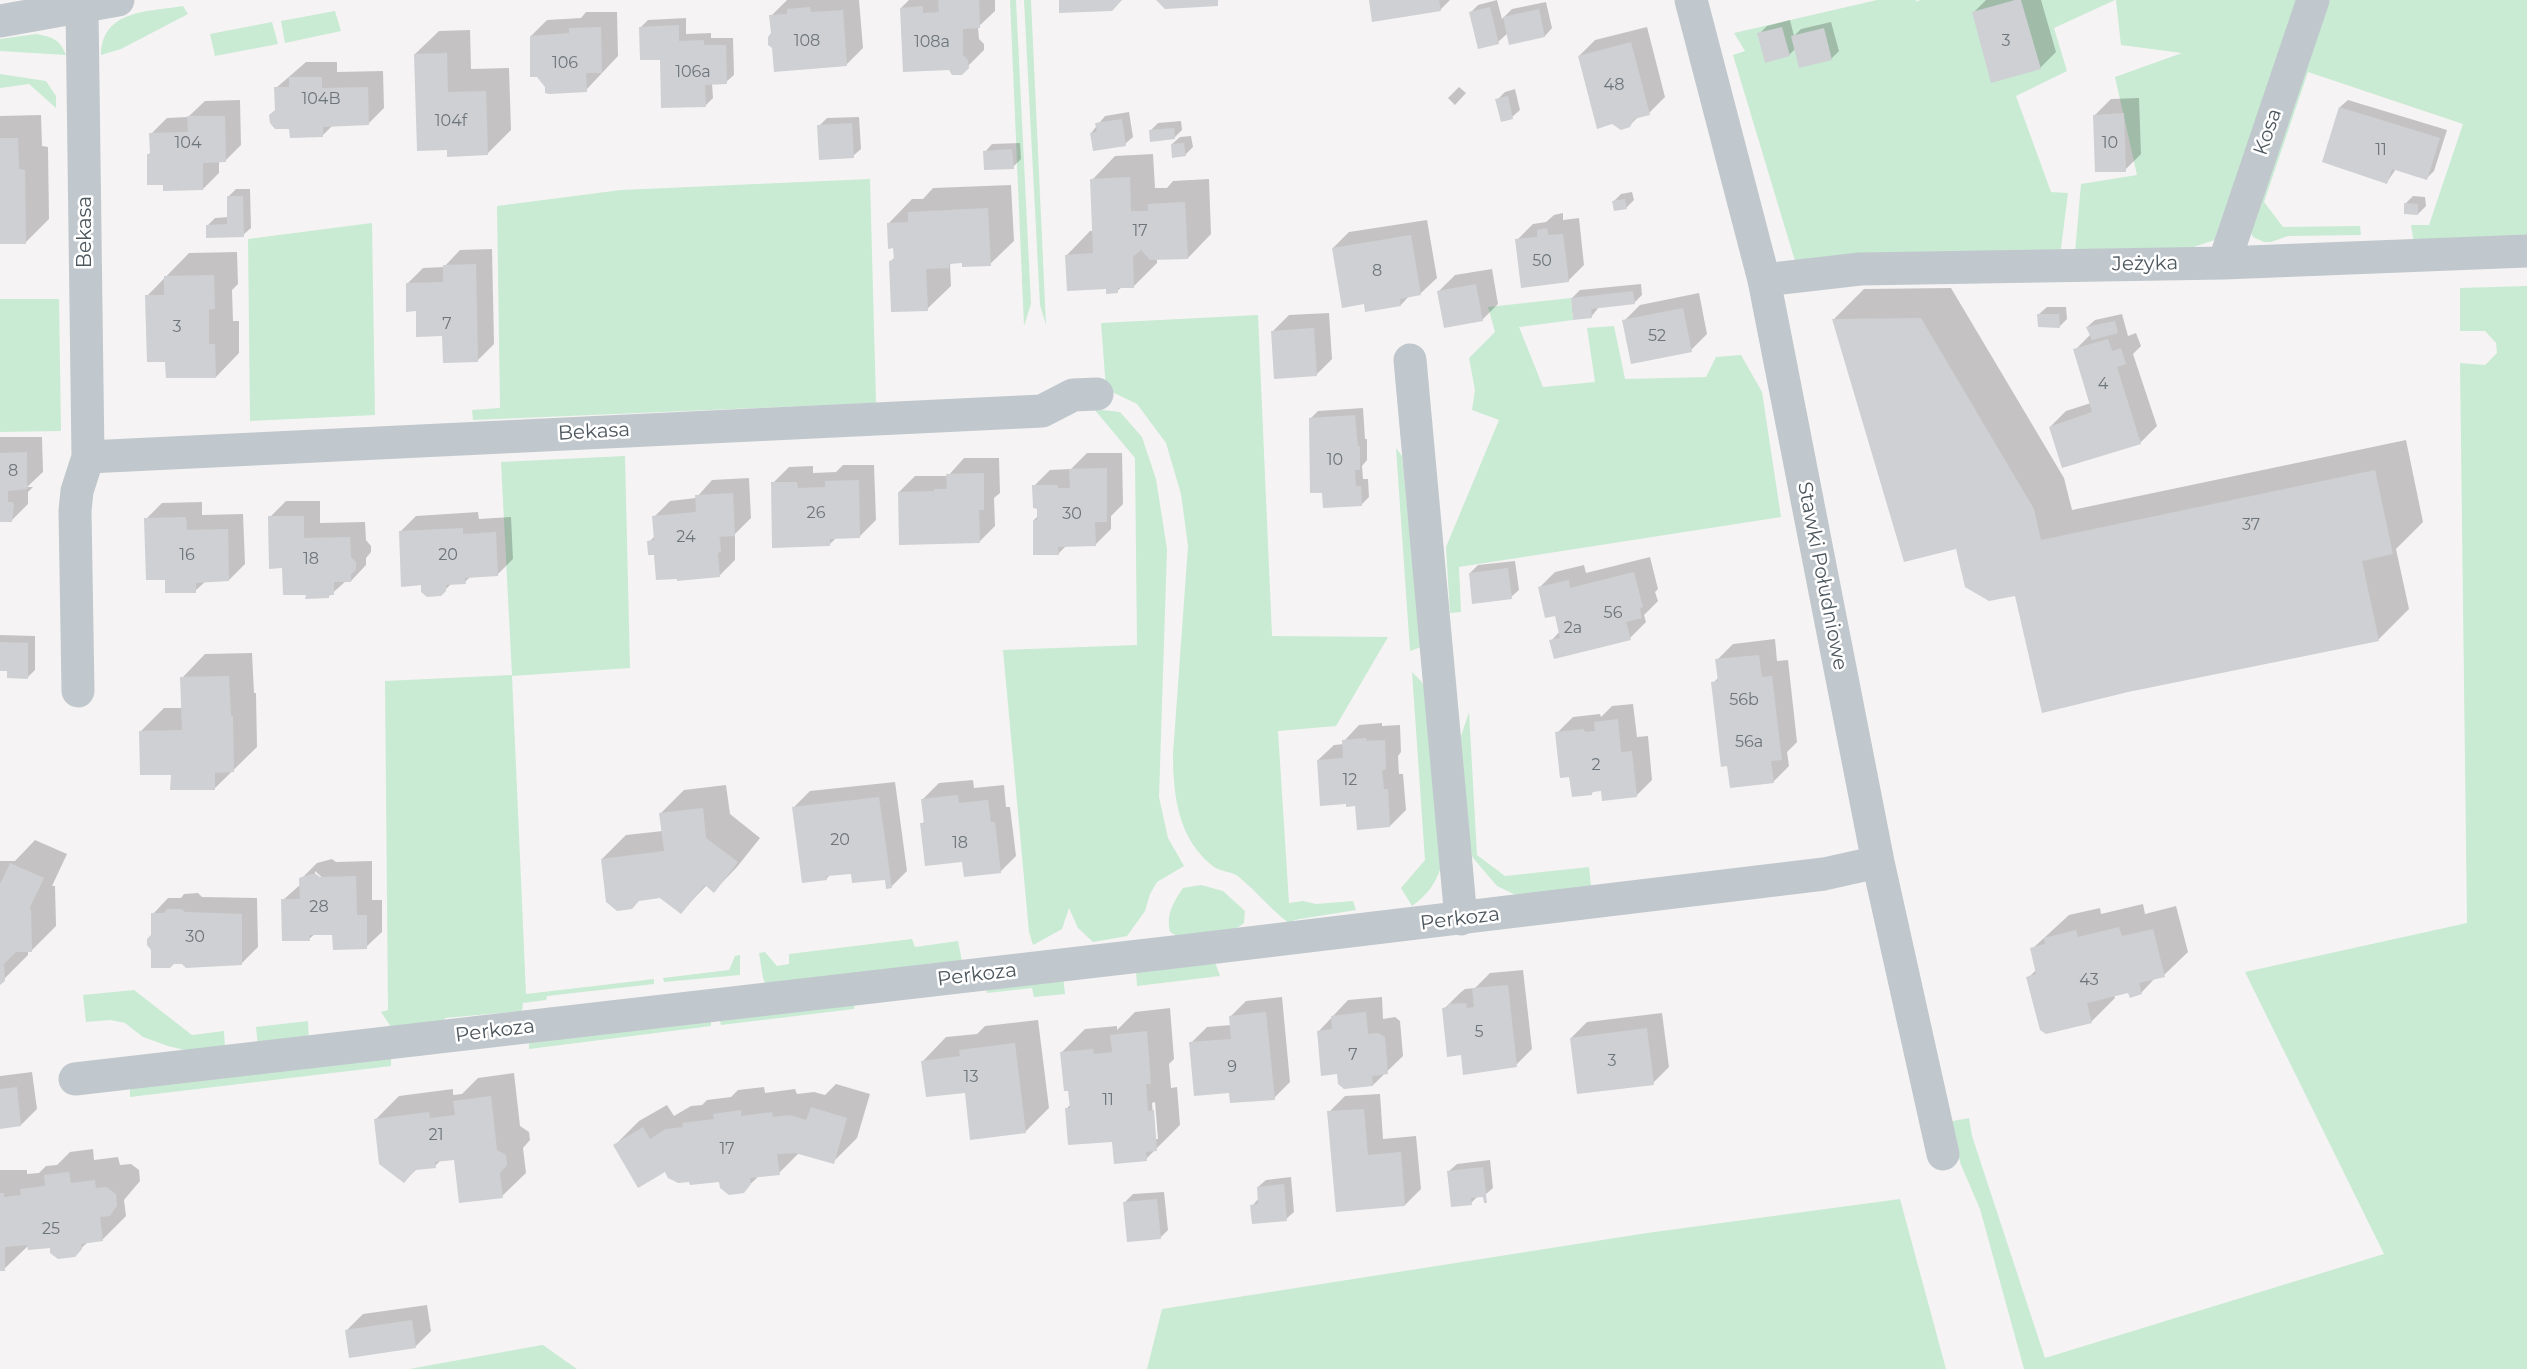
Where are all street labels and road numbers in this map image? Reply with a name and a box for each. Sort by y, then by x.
street label: Kosa [2249,105,2287,159]
street label: Bekasa [73,196,97,268]
street label: Jeżyka [2112,251,2178,277]
street label: Bekasa [557,418,631,446]
street label: Stawki Południowe [1792,480,1852,672]
street label: Perkoza [1419,902,1501,936]
street label: Perkoza [936,958,1018,992]
street label: Perkoza [454,1014,536,1048]

